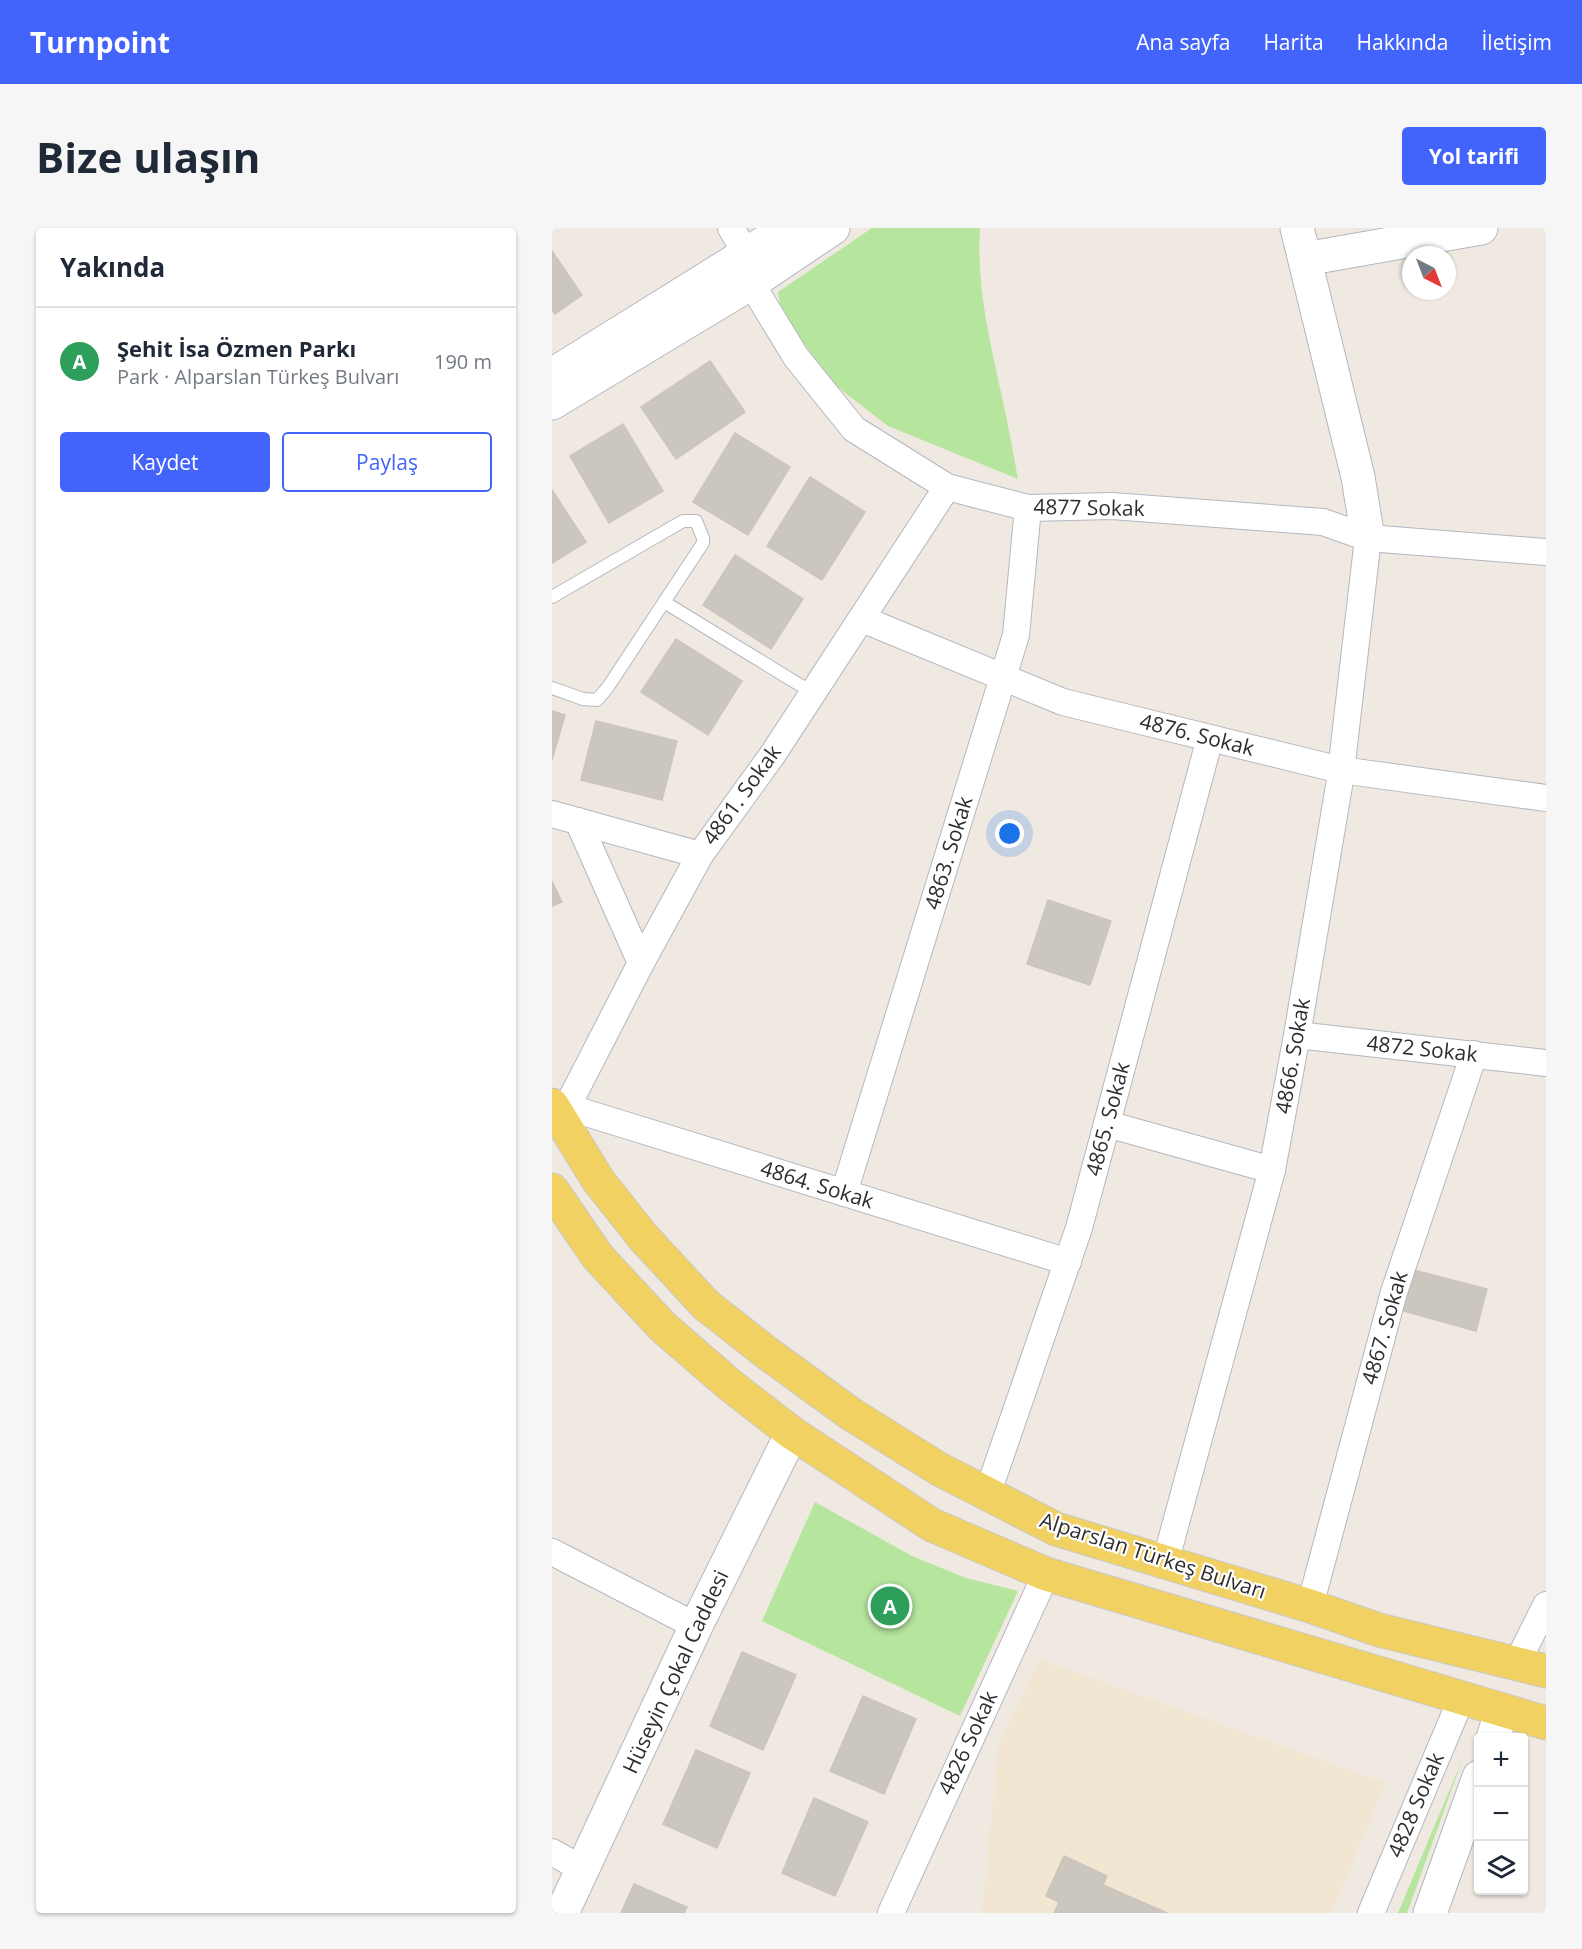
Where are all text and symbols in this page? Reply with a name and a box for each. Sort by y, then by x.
text: Turnpoint [30,23,170,61]
text: Ana sayfa [1136,28,1230,56]
text: Harita [1263,28,1324,56]
text: Hakkında [1357,28,1449,56]
text: İletişim [1482,28,1552,56]
button: Yol tarifi [1402,127,1546,185]
text: Bize ulaşın [36,128,260,185]
north arrow [1402,246,1456,300]
text: Yakında [60,249,165,285]
text: Şehit İsa Özmen Parkı [117,333,356,363]
text: A [73,348,86,375]
text: 190 m [434,348,492,375]
text: Park · Alparslan Türkeş Bulvarı [117,363,399,390]
button: Kaydet [60,432,270,492]
button: Paylaş [282,432,492,492]
street label: 4877 Sokak [1033,492,1145,522]
street label: 4876. Sokak [1137,706,1257,762]
street label: 4861. Sokak [696,739,787,850]
street label: 4863. Sokak [918,793,979,913]
your location [995,819,1024,848]
street label: 4866. Sokak [1268,996,1316,1116]
street label: 4872 Sokak [1365,1028,1479,1068]
street label: 4865. Sokak [1078,1059,1136,1179]
street label: 4864. Sokak [757,1154,877,1215]
street label: 4867. Sokak [1354,1268,1414,1388]
street label: Alparslan Türkeş Bulvarı [1037,1505,1270,1605]
street label: Hüseyin Çokal Caddesi [616,1565,735,1778]
pin: A [870,1584,910,1628]
street label: 4826 Sokak [931,1686,1003,1799]
map controls [1474,1733,1528,1895]
button: + [1474,1733,1528,1787]
street label: 4828 Sokak [1380,1748,1450,1861]
button: − [1474,1787,1528,1841]
button: layers [1474,1841,1528,1895]

